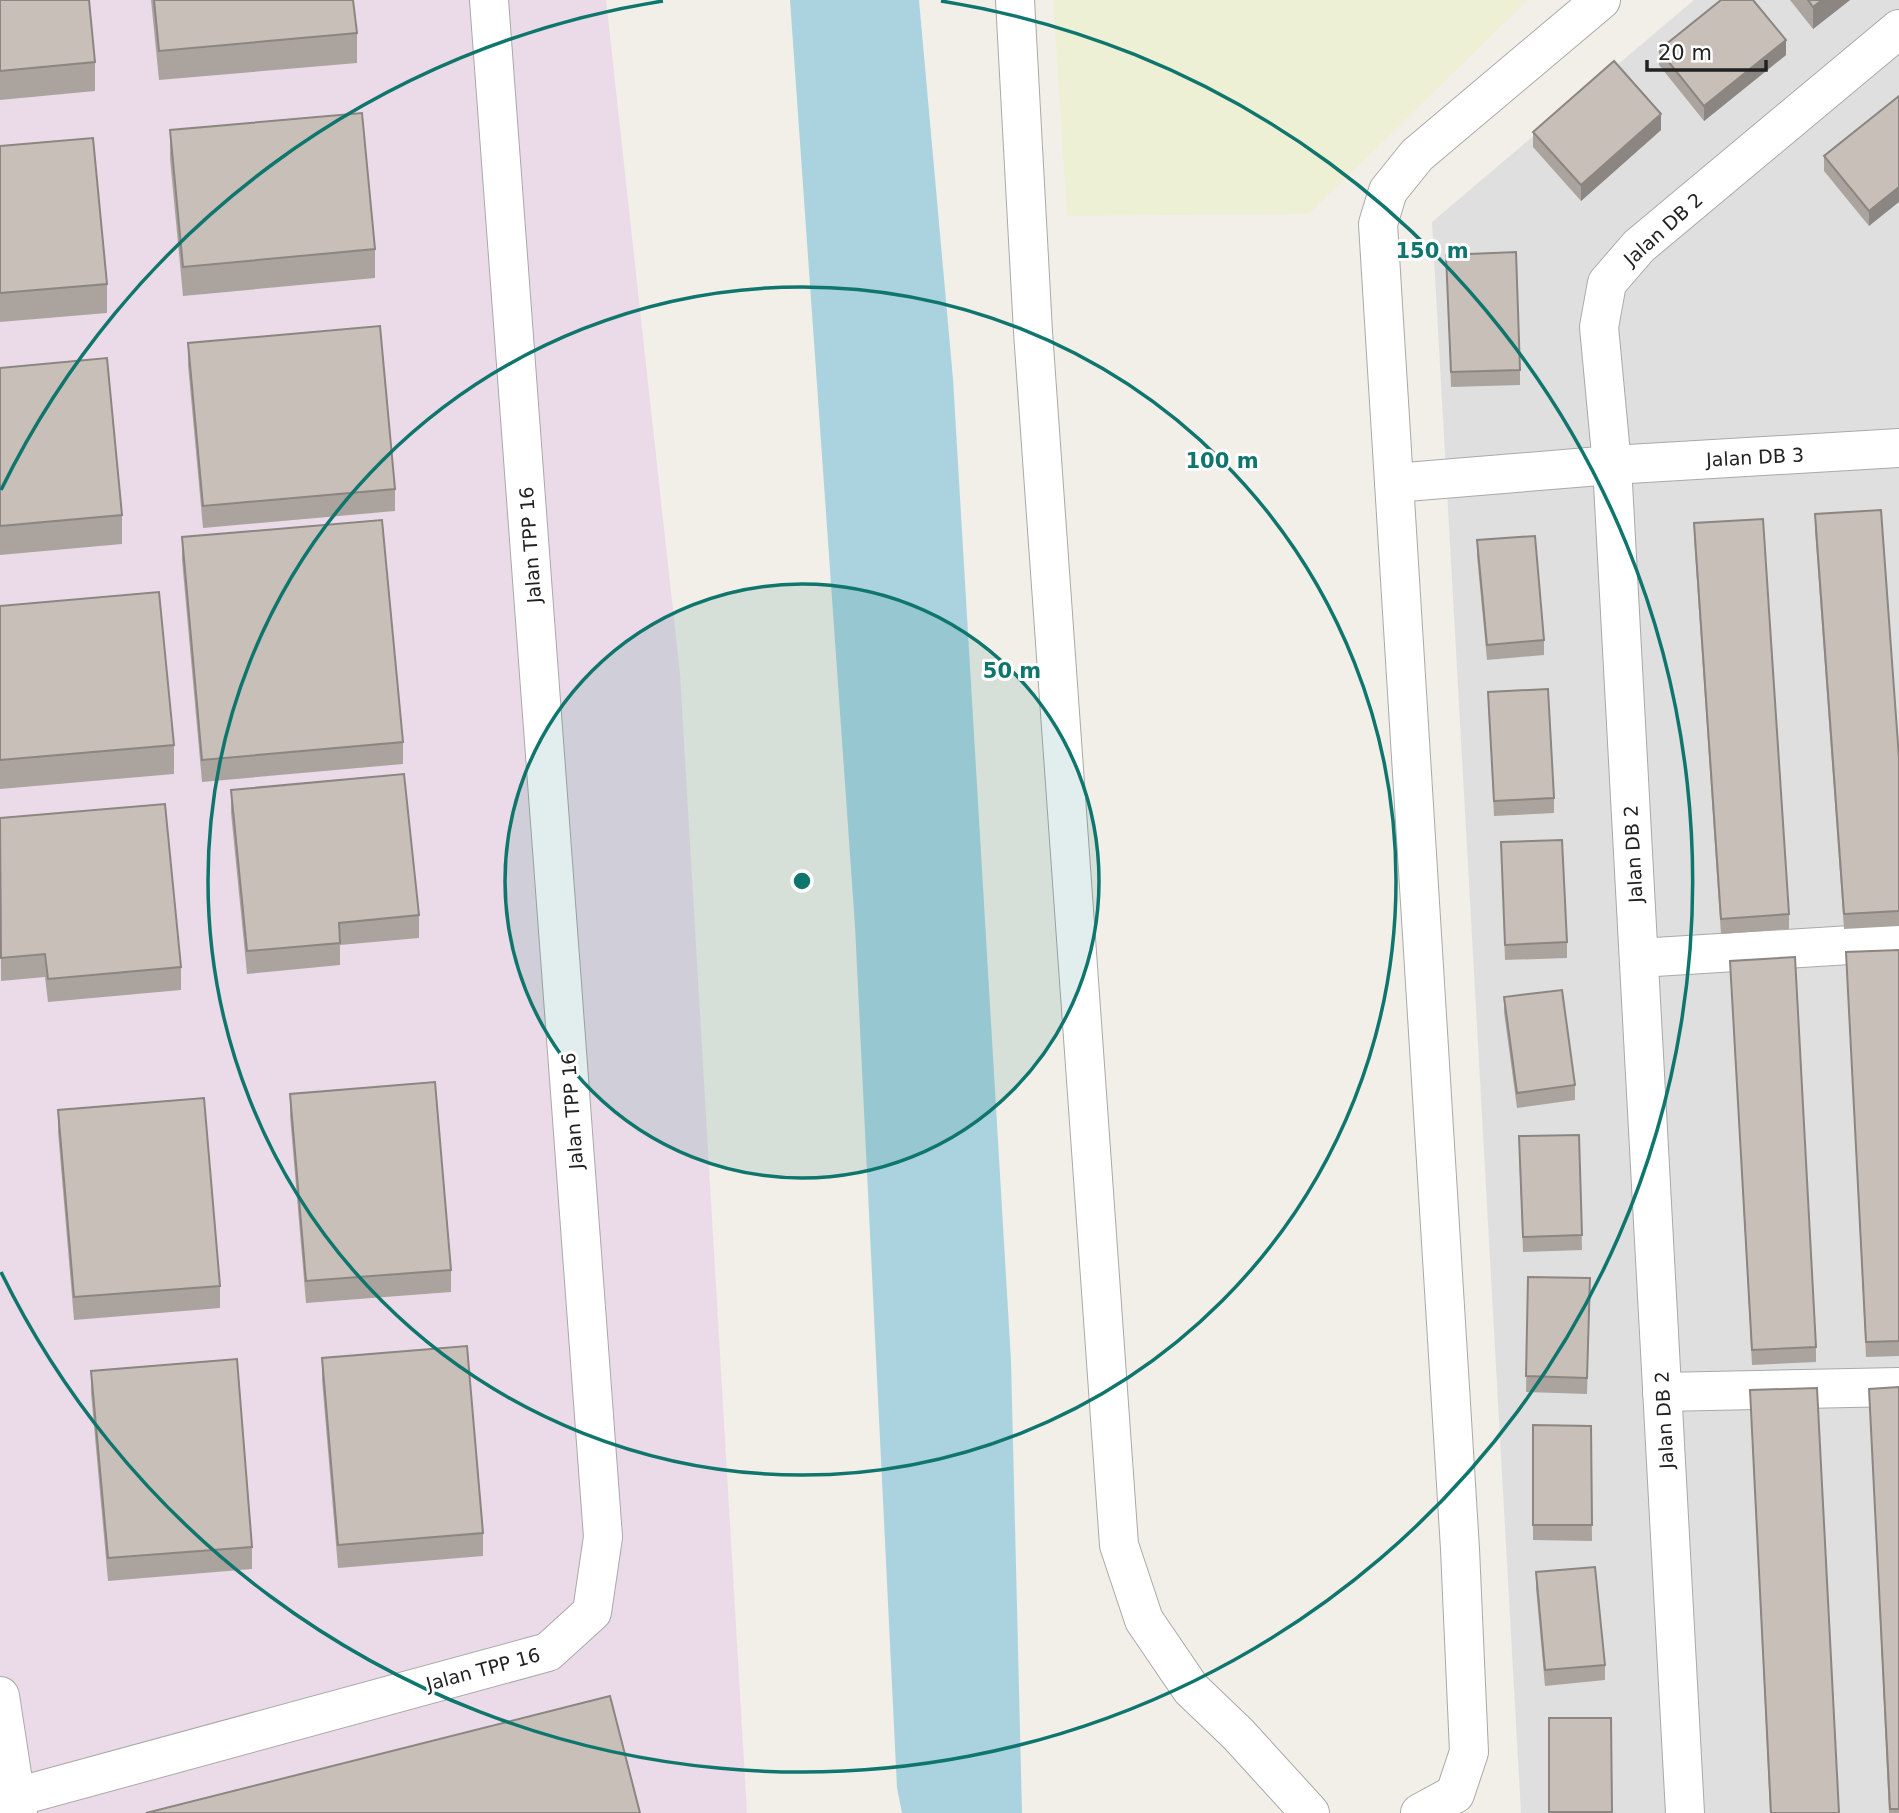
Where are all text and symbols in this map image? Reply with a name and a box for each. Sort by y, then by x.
scale bar [1647,28,1766,72]
text: 20 m [1658,41,1712,65]
street label: Jalan DB 2 [1618,188,1707,271]
text: 150 m [1395,239,1469,263]
street label: Jalan DB 3 [1704,443,1805,471]
text: 100 m [1185,449,1259,473]
street label: Jalan TPP 16 [515,486,545,605]
text: 50 m [983,659,1041,683]
street label: Jalan DB 2 [1619,804,1647,905]
centre of rings [790,869,814,893]
street label: Jalan TPP 16 [557,1052,587,1171]
street label: Jalan DB 2 [1650,1370,1678,1471]
street label: Jalan TPP 16 [423,1643,542,1695]

